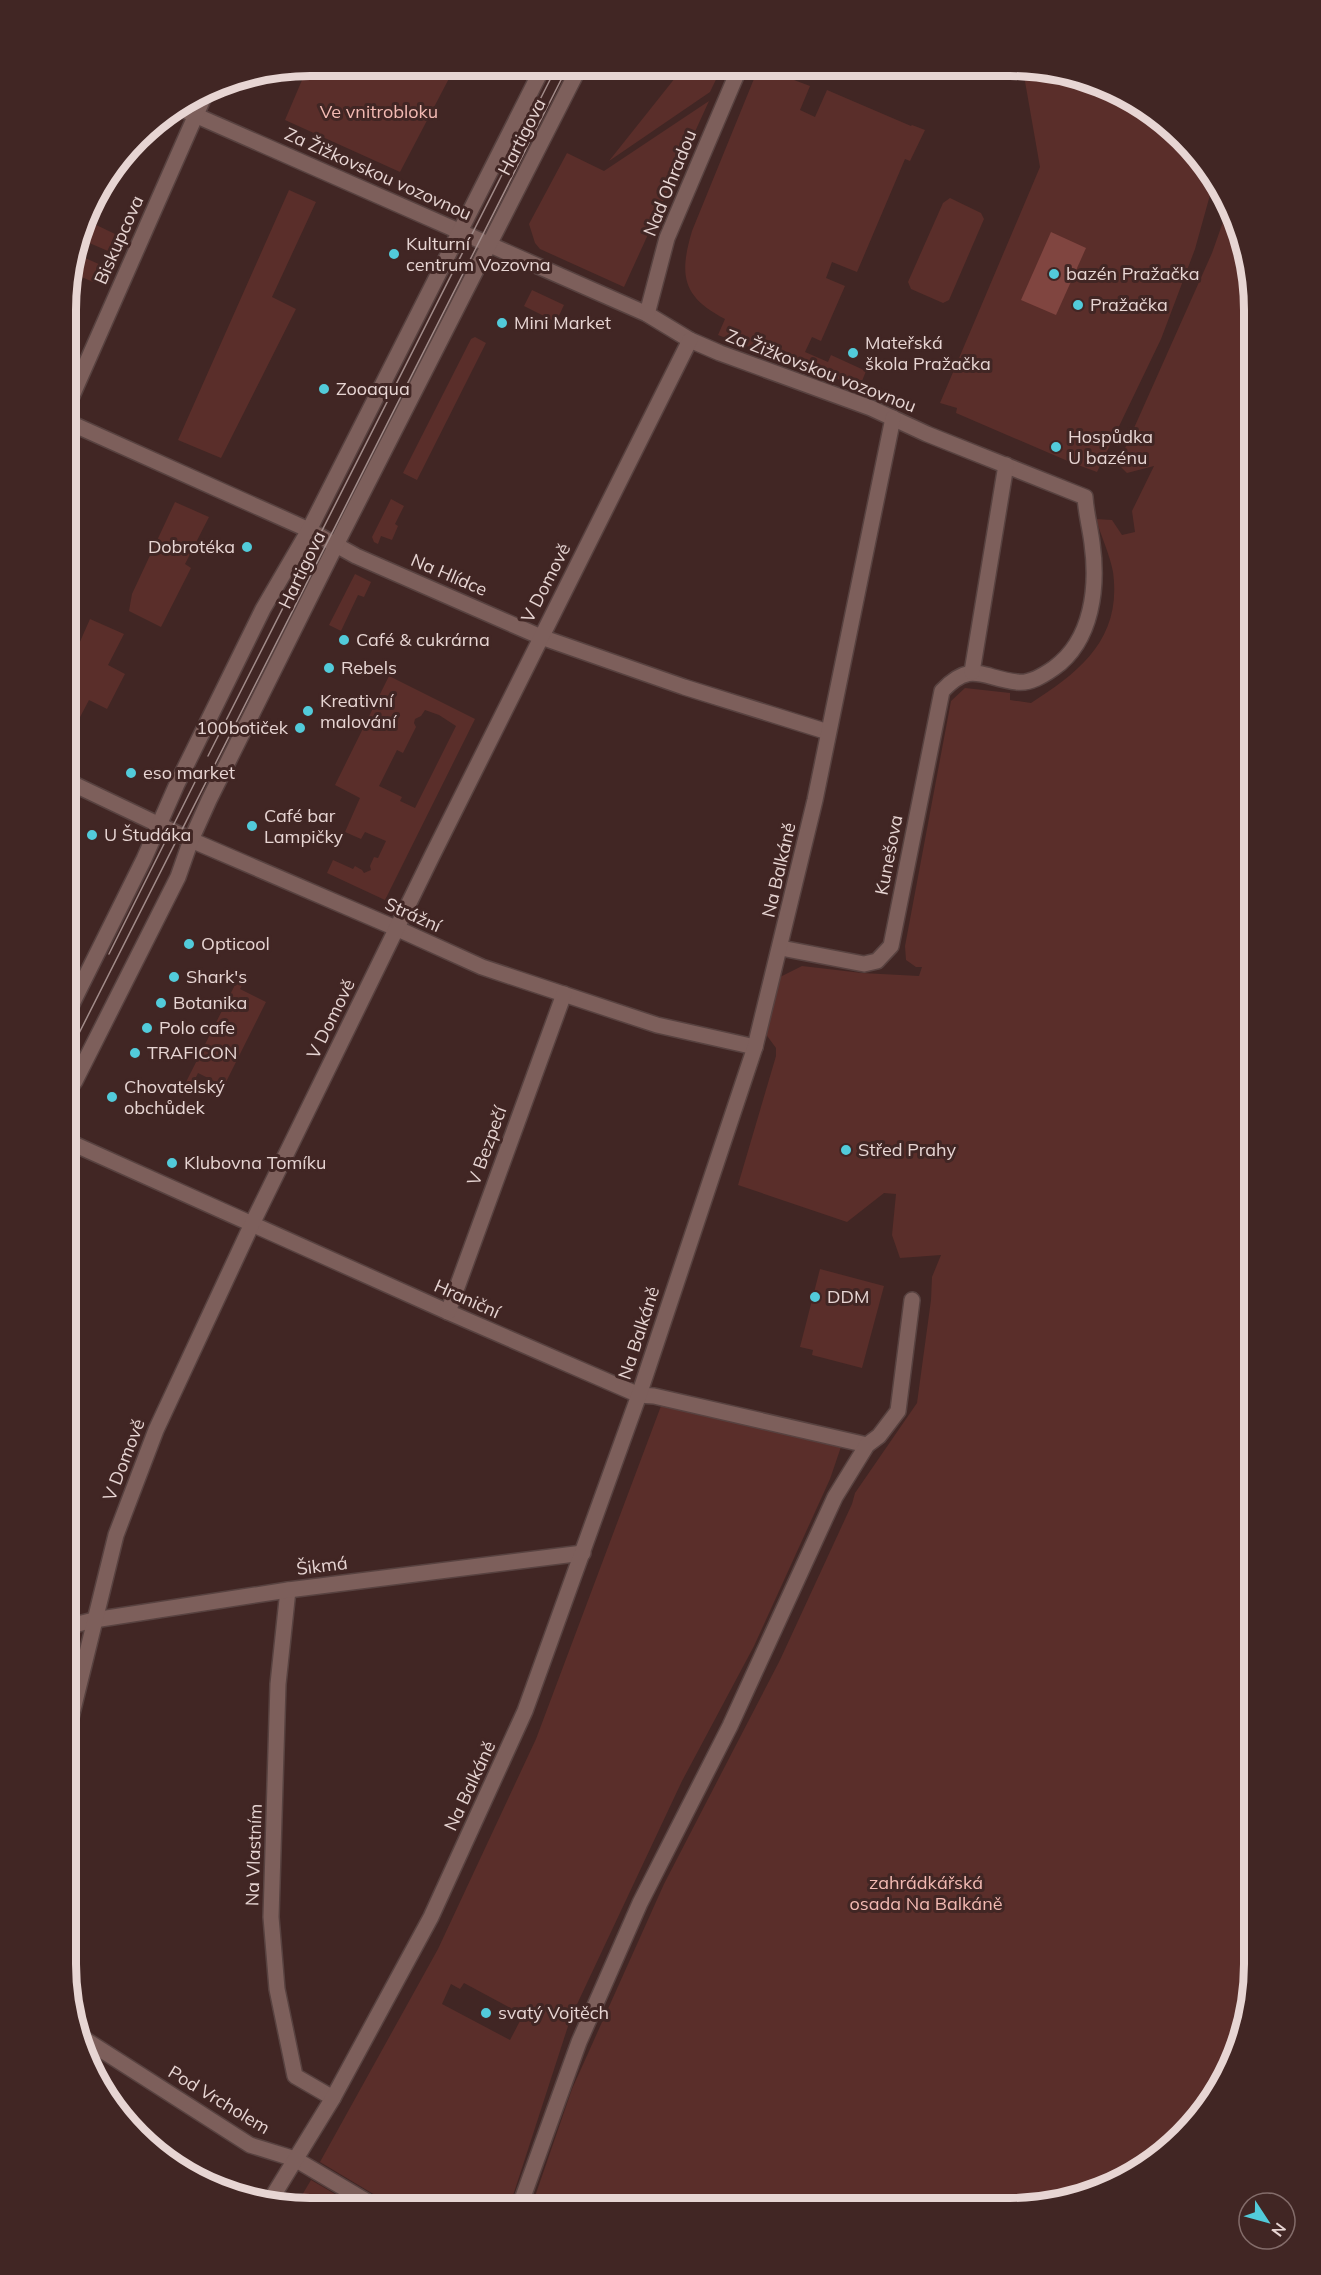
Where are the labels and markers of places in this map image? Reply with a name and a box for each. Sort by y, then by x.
place label: Kulturní centrum Vozovna [406,232,551,276]
marker: Kulturní centrum Vozovna [387,247,401,261]
place label: bazén Pražačka [1066,262,1200,285]
marker: bazén Pražačka [1047,267,1061,281]
place label: Pražačka [1090,293,1168,316]
marker: Pražačka [1071,298,1085,312]
place label: Mini Market [514,311,611,334]
marker: Mini Market [495,316,509,330]
place label: Mateřská škola Pražačka [865,331,991,375]
marker: Mateřská škola Pražačka [846,346,860,360]
place label: Zooaqua [336,377,410,400]
marker: Zooaqua [317,382,331,396]
place label: Hospůdka U bazénu [1068,425,1153,469]
marker: Hospůdka U bazénu [1049,440,1063,454]
place label: Dobrotéka [148,535,235,558]
marker: Dobrotéka [240,540,254,554]
place label: Café & cukrárna [356,628,490,651]
marker: Café & cukrárna [337,633,351,647]
place label: Rebels [341,656,397,679]
marker: Rebels [322,661,336,675]
place label: Kreativní malování [320,689,398,733]
marker: Kreativní malování [301,704,315,718]
place label: 100botiček [196,716,289,739]
marker: 100botiček [293,721,307,735]
place label: eso market [143,761,235,784]
marker: eso market [124,766,138,780]
place label: Café bar Lampičky [264,804,343,848]
marker: Café bar Lampičky [245,819,259,833]
place label: U Študáka [104,823,191,846]
marker: U Študáka [85,828,99,842]
place label: Opticool [201,932,270,955]
marker: Opticool [182,937,196,951]
place label: Shark's [186,965,247,988]
marker: Shark's [167,970,181,984]
place label: Botanika [173,991,247,1014]
marker: Botanika [154,996,168,1010]
place label: Polo cafe [159,1016,235,1039]
marker: Polo cafe [140,1021,154,1035]
place label: TRAFICON [147,1041,237,1064]
marker: TRAFICON [128,1046,142,1060]
place label: Chovatelský obchůdek [124,1075,225,1119]
marker: Chovatelský obchůdek [105,1090,119,1104]
place label: Střed Prahy [858,1138,956,1161]
marker: Střed Prahy [839,1143,853,1157]
place label: Klubovna Tomíku [184,1151,326,1174]
marker: Klubovna Tomíku [165,1156,179,1170]
place label: DDM [827,1285,869,1308]
marker: DDM [808,1290,822,1304]
place label: svatý Vojtěch [498,2001,609,2024]
marker: svatý Vojtěch [479,2006,493,2020]

